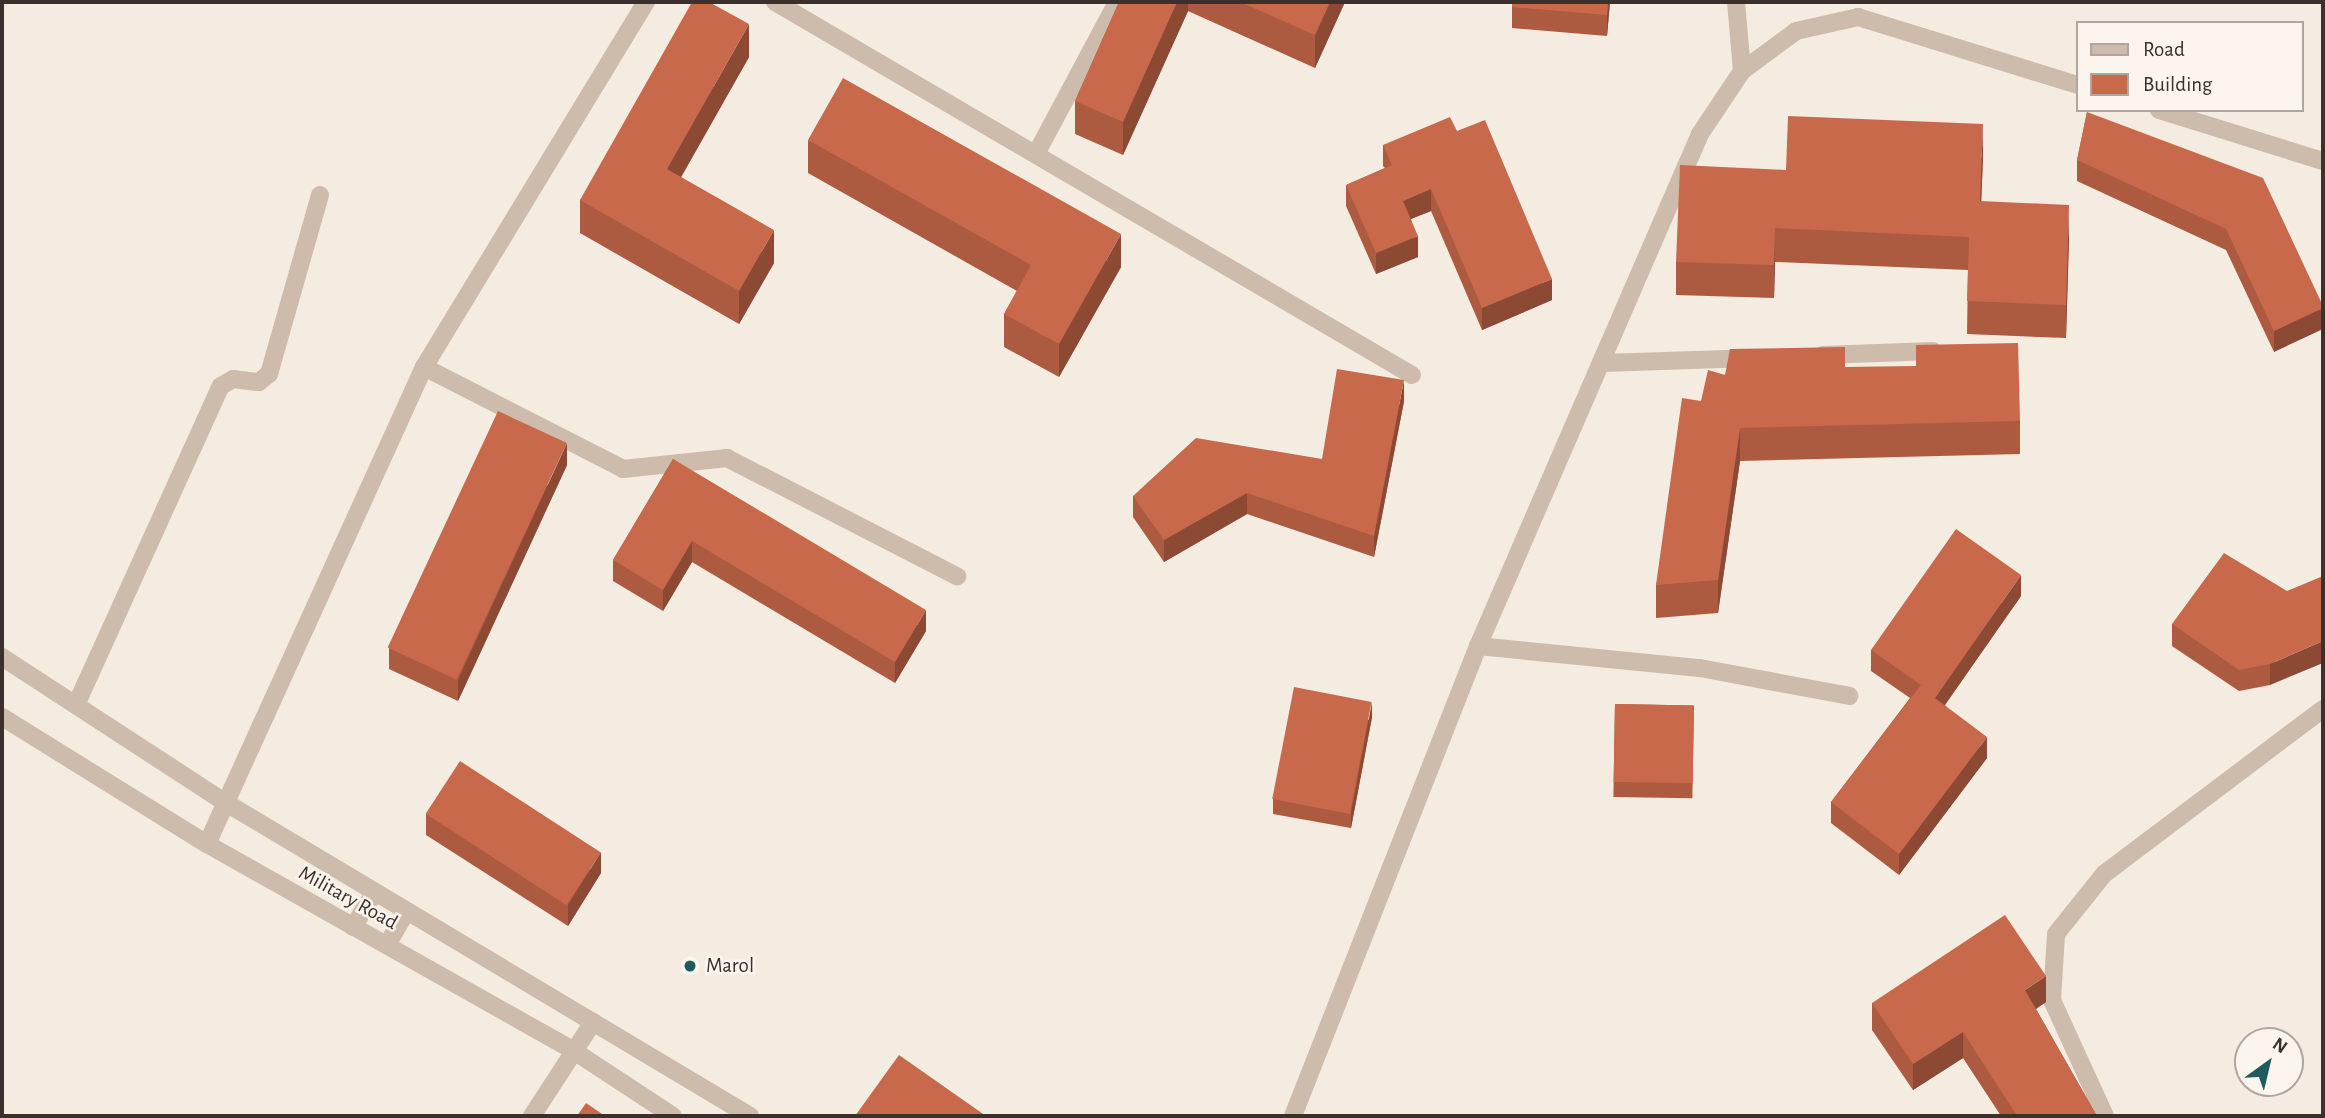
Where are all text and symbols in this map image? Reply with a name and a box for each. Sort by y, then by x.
legend [2076,21,2304,112]
text: Road [2143,39,2185,60]
text: Building [2143,74,2212,95]
street label: Military Road [294,860,402,936]
place label: Marol [706,953,754,979]
marker: Marol [680,956,700,976]
north arrow [2234,1027,2304,1097]
text: N [2269,1034,2291,1057]

